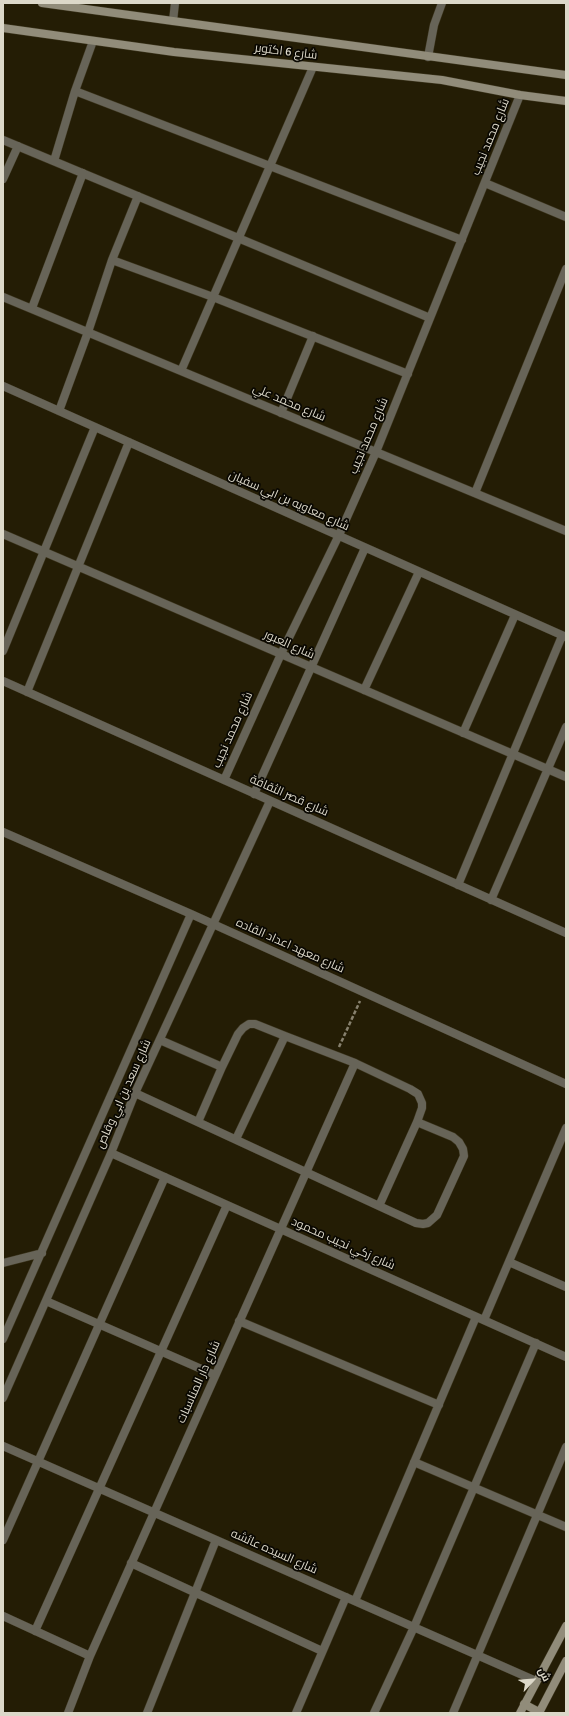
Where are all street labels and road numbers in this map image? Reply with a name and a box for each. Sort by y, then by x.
street label: شارع 6 اكتوبر [254,41,318,63]
street label: شارع محمد نجيب [469,96,513,178]
street label: شارع محمد علي [250,381,328,425]
street label: شارع محمد نجيب [346,396,392,476]
street label: شارع معاويه بن ابي سفيان [226,468,352,534]
street label: شارع العبور [262,628,316,662]
street label: شارع محمد نجيب [210,690,256,770]
street label: شارع قصر الثقافة [247,772,331,820]
street label: شارع معهد اعداد القاده [234,916,346,976]
street label: شارع سعد بن ابي وقاص [93,1037,155,1151]
street label: شارع زكي نجيب محمود [289,1215,397,1273]
street label: شارع دار المناسبات [174,1338,224,1426]
street label: شارع السيده عائشه [228,1526,320,1578]

